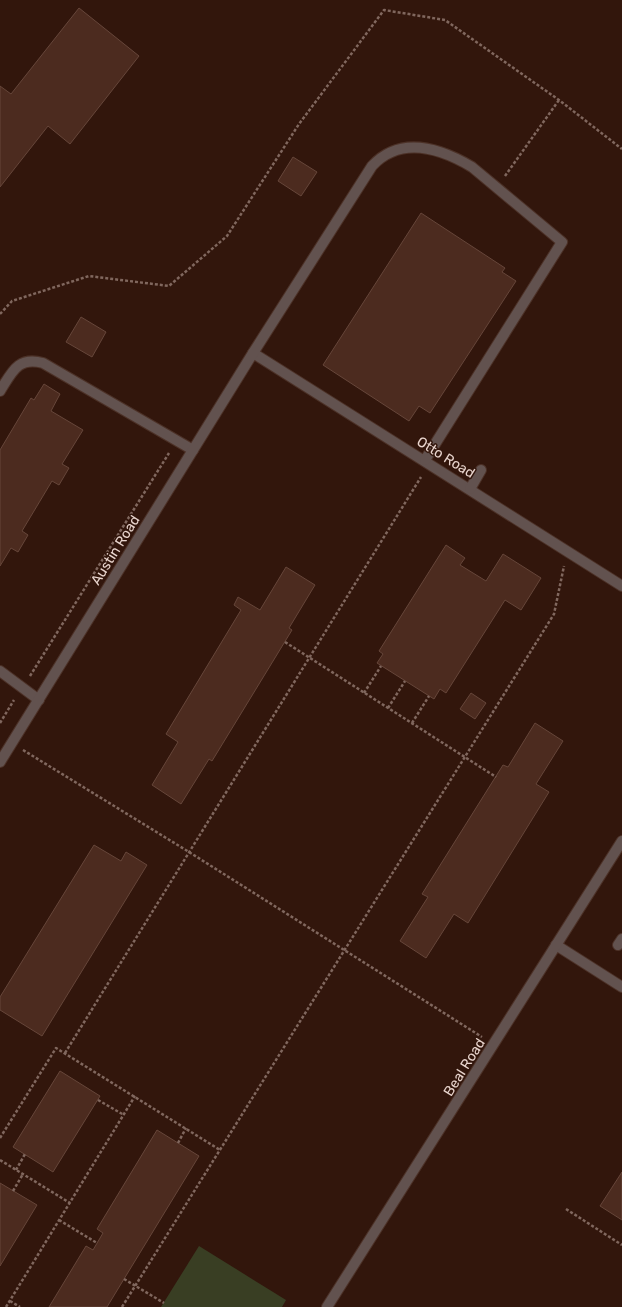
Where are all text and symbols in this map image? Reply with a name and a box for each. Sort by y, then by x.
street label: Otto Road [414,433,478,482]
street label: Austin Road [87,512,144,588]
street label: Beal Road [440,1035,489,1099]

